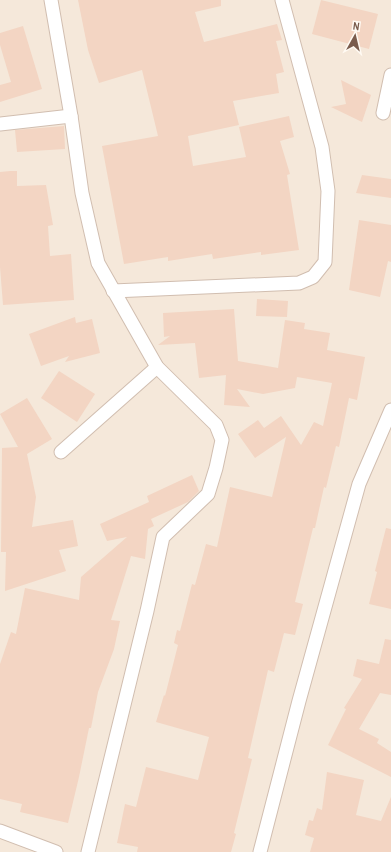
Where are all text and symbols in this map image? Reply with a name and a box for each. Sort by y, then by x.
north arrow [335,16,375,56]
text: N [352,19,361,33]

